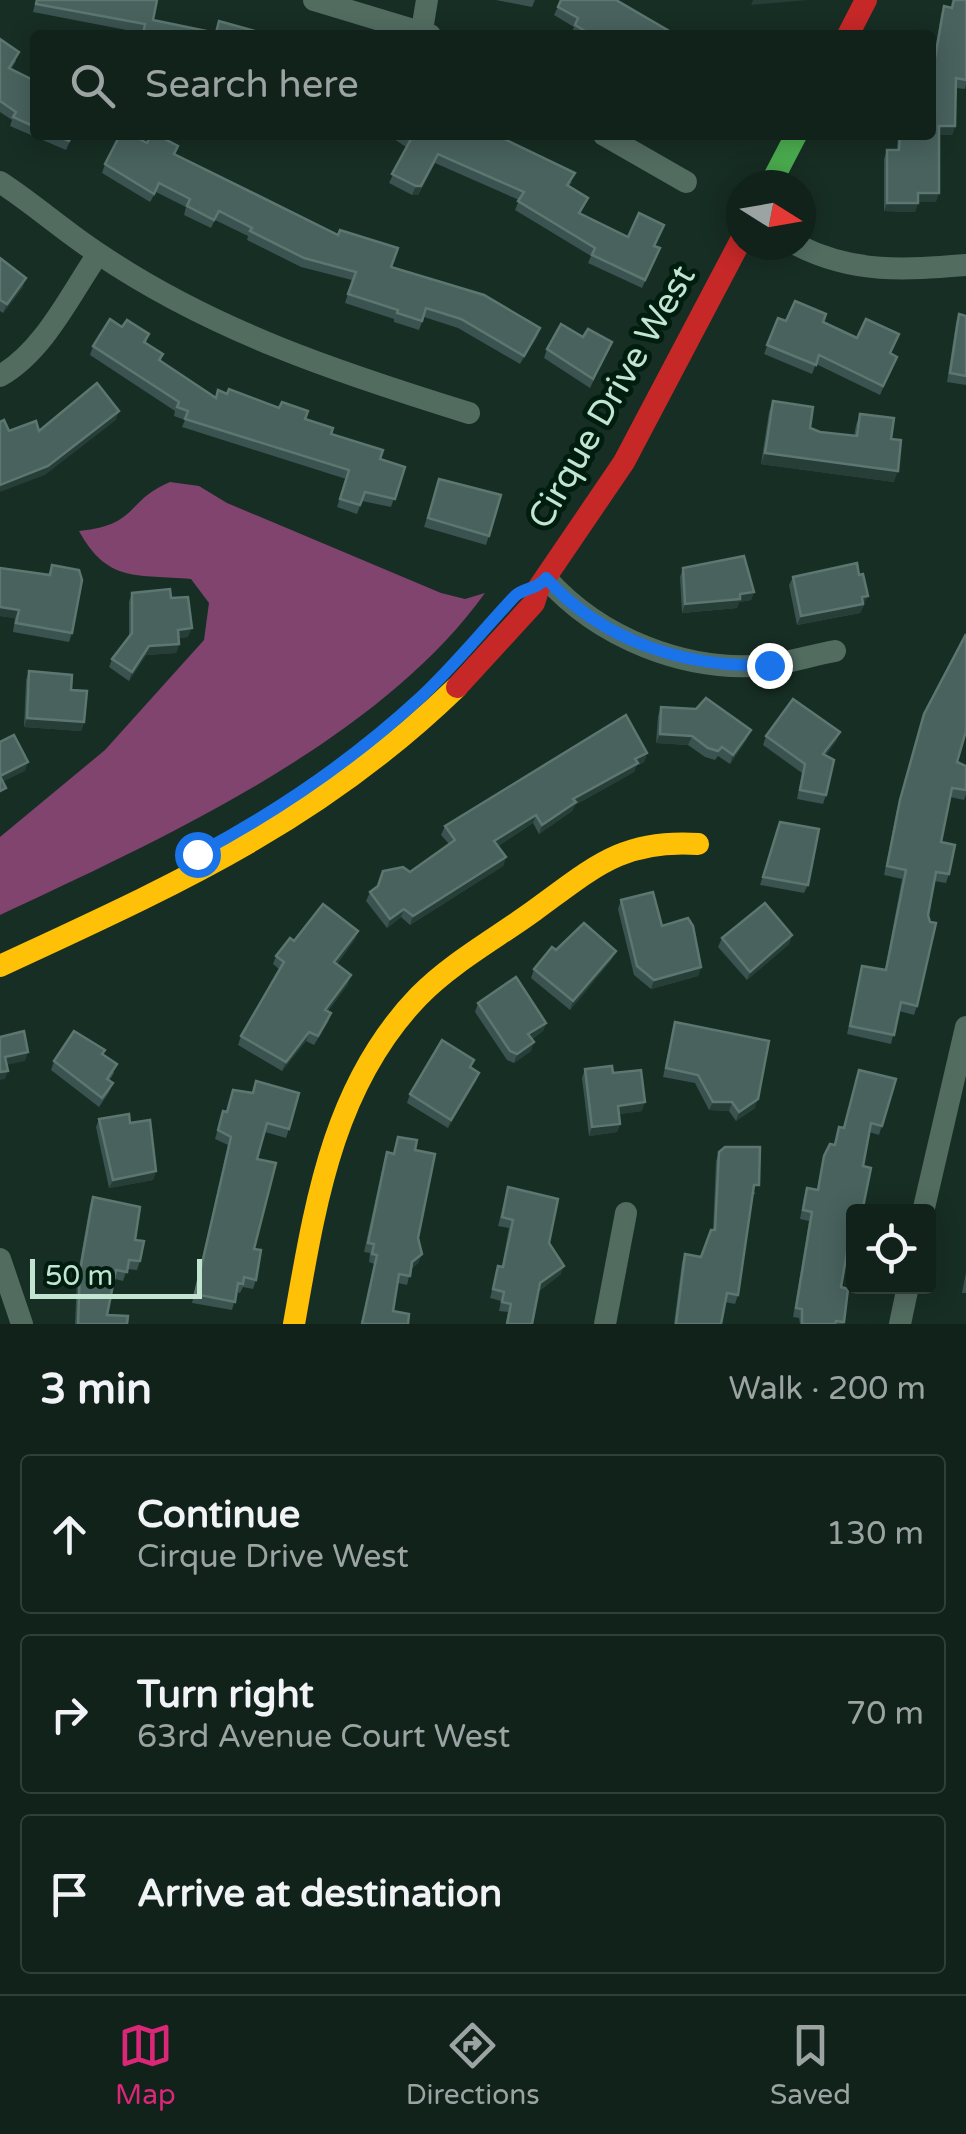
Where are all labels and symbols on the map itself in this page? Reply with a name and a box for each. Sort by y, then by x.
north arrow [726,170,816,260]
street label: Cirque Drive West [520,258,704,536]
route end [747,643,793,689]
route start [175,832,221,878]
scale bar [30,1254,202,1298]

